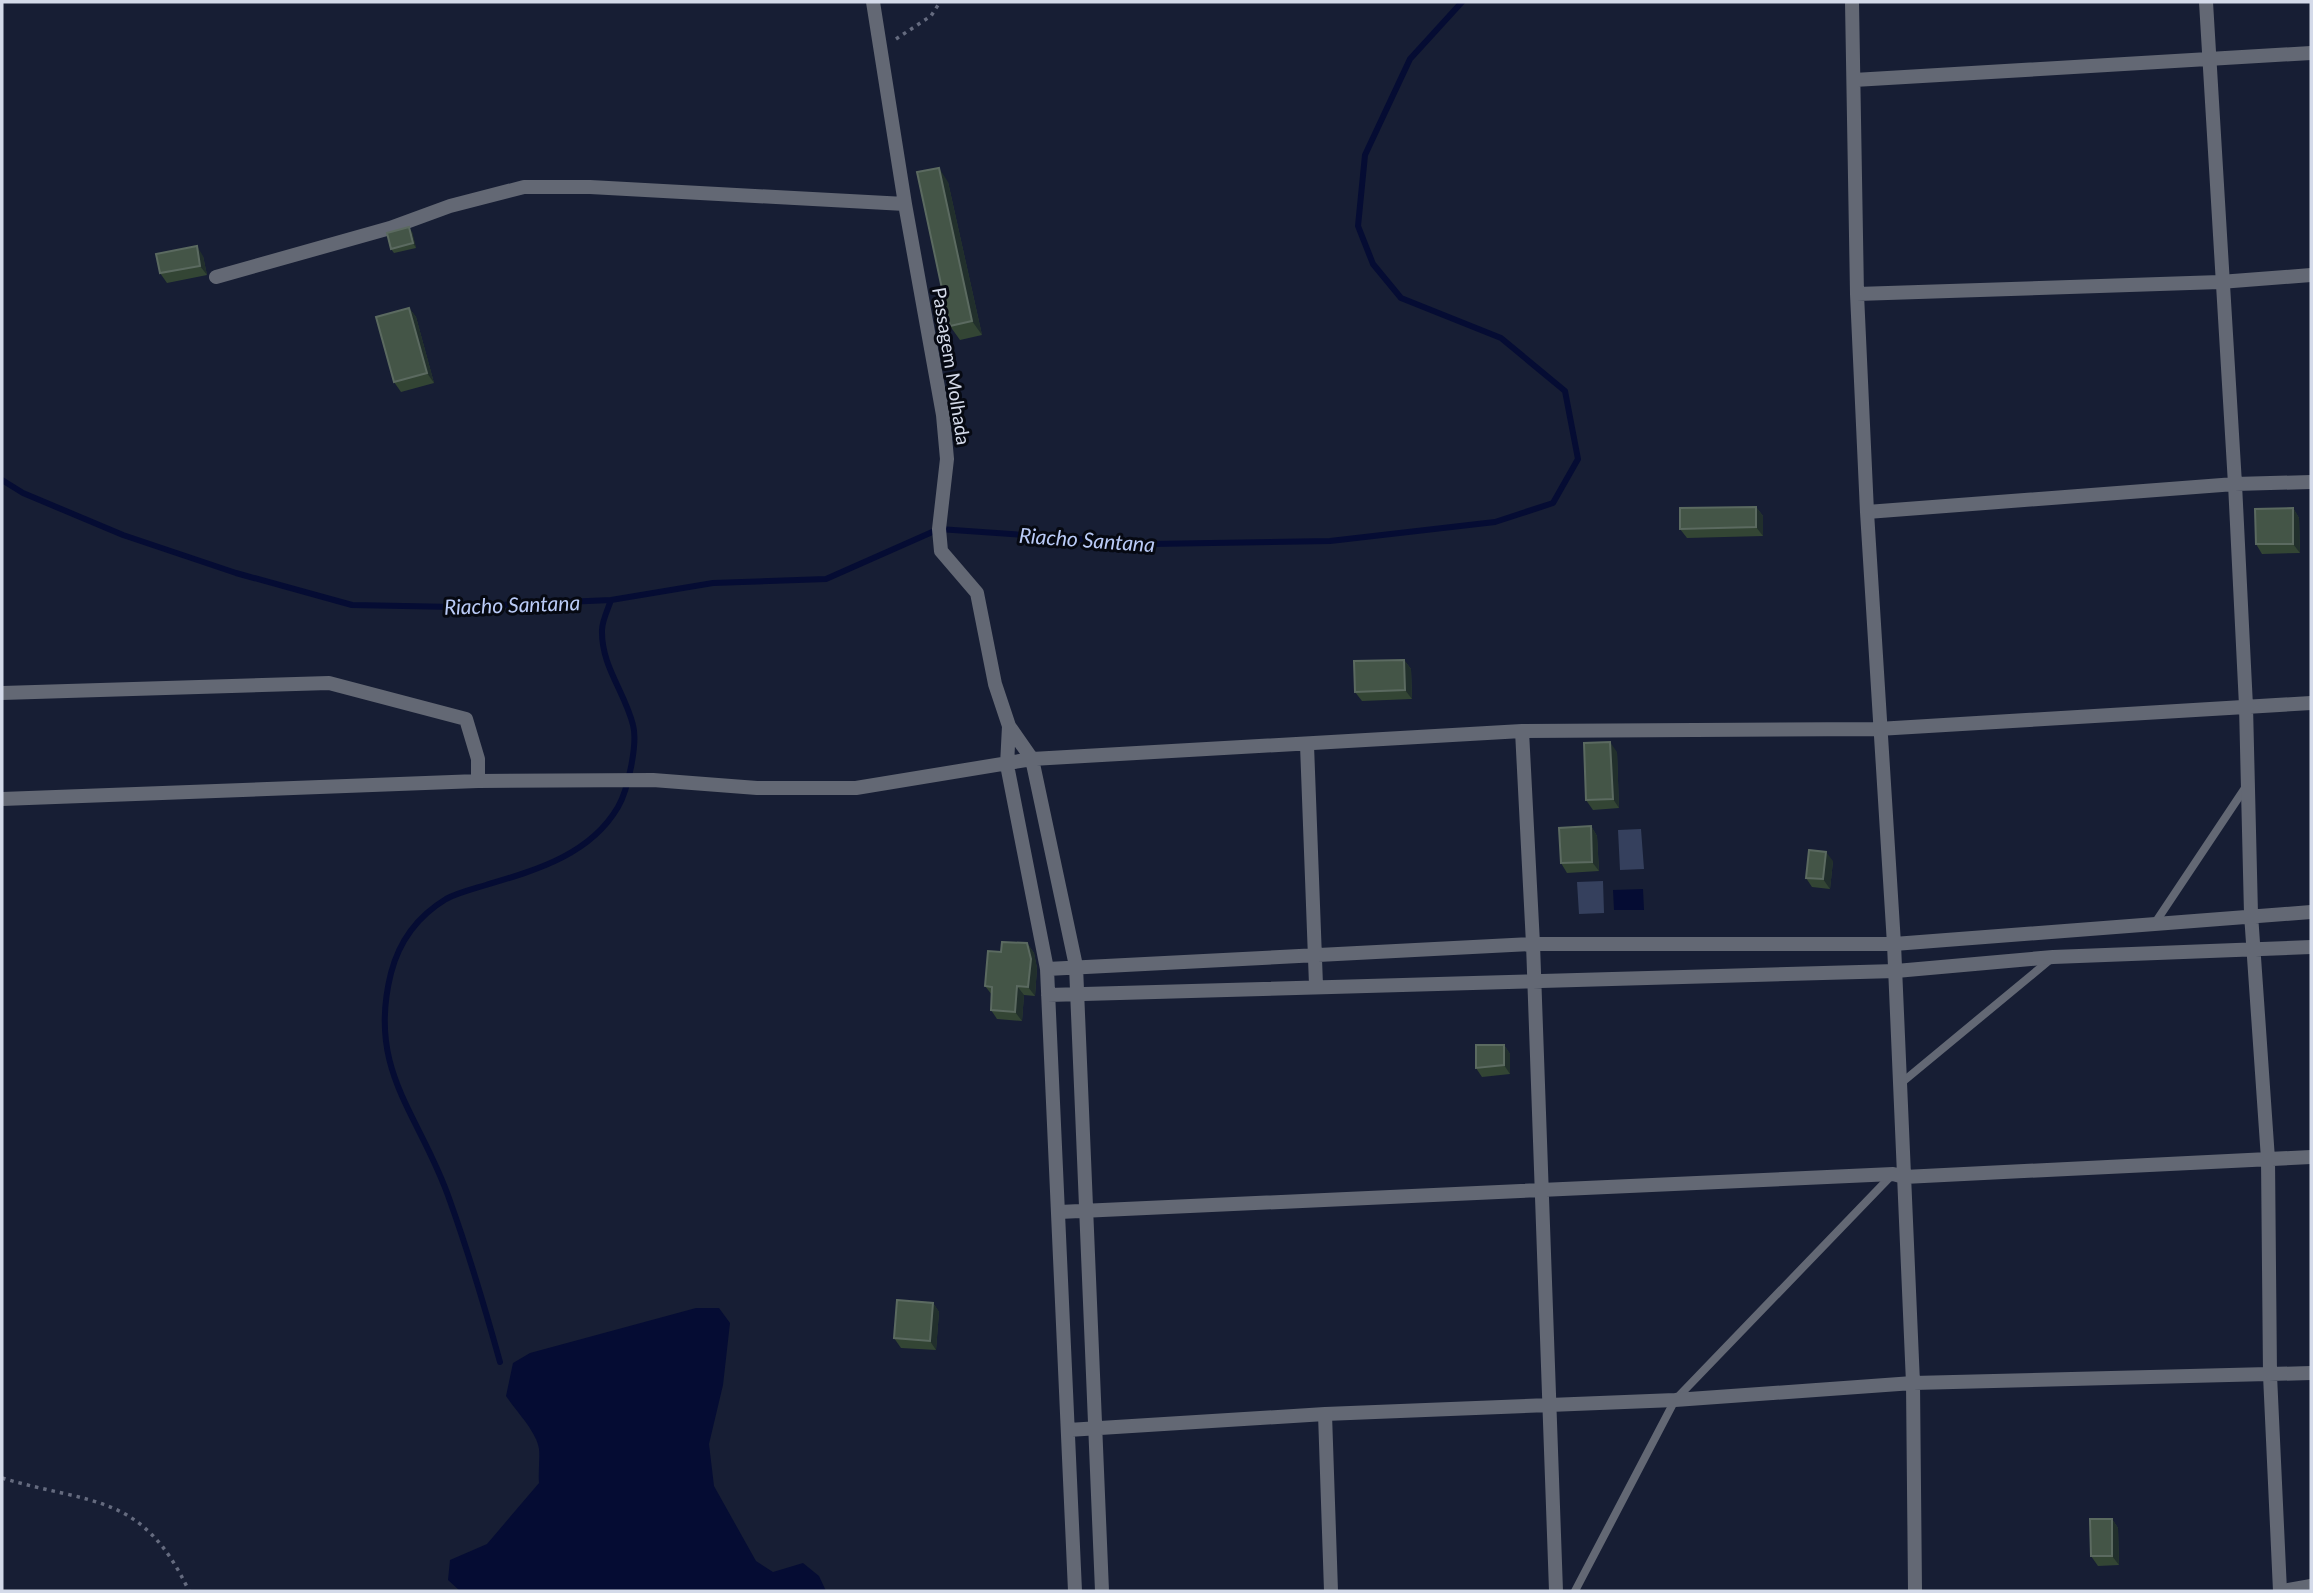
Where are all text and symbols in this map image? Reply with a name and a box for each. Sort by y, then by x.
street label: Passagem Molhada [928,285,976,447]
water label: Riacho Santana [1018,522,1156,556]
water label: Riacho Santana [443,589,581,619]

